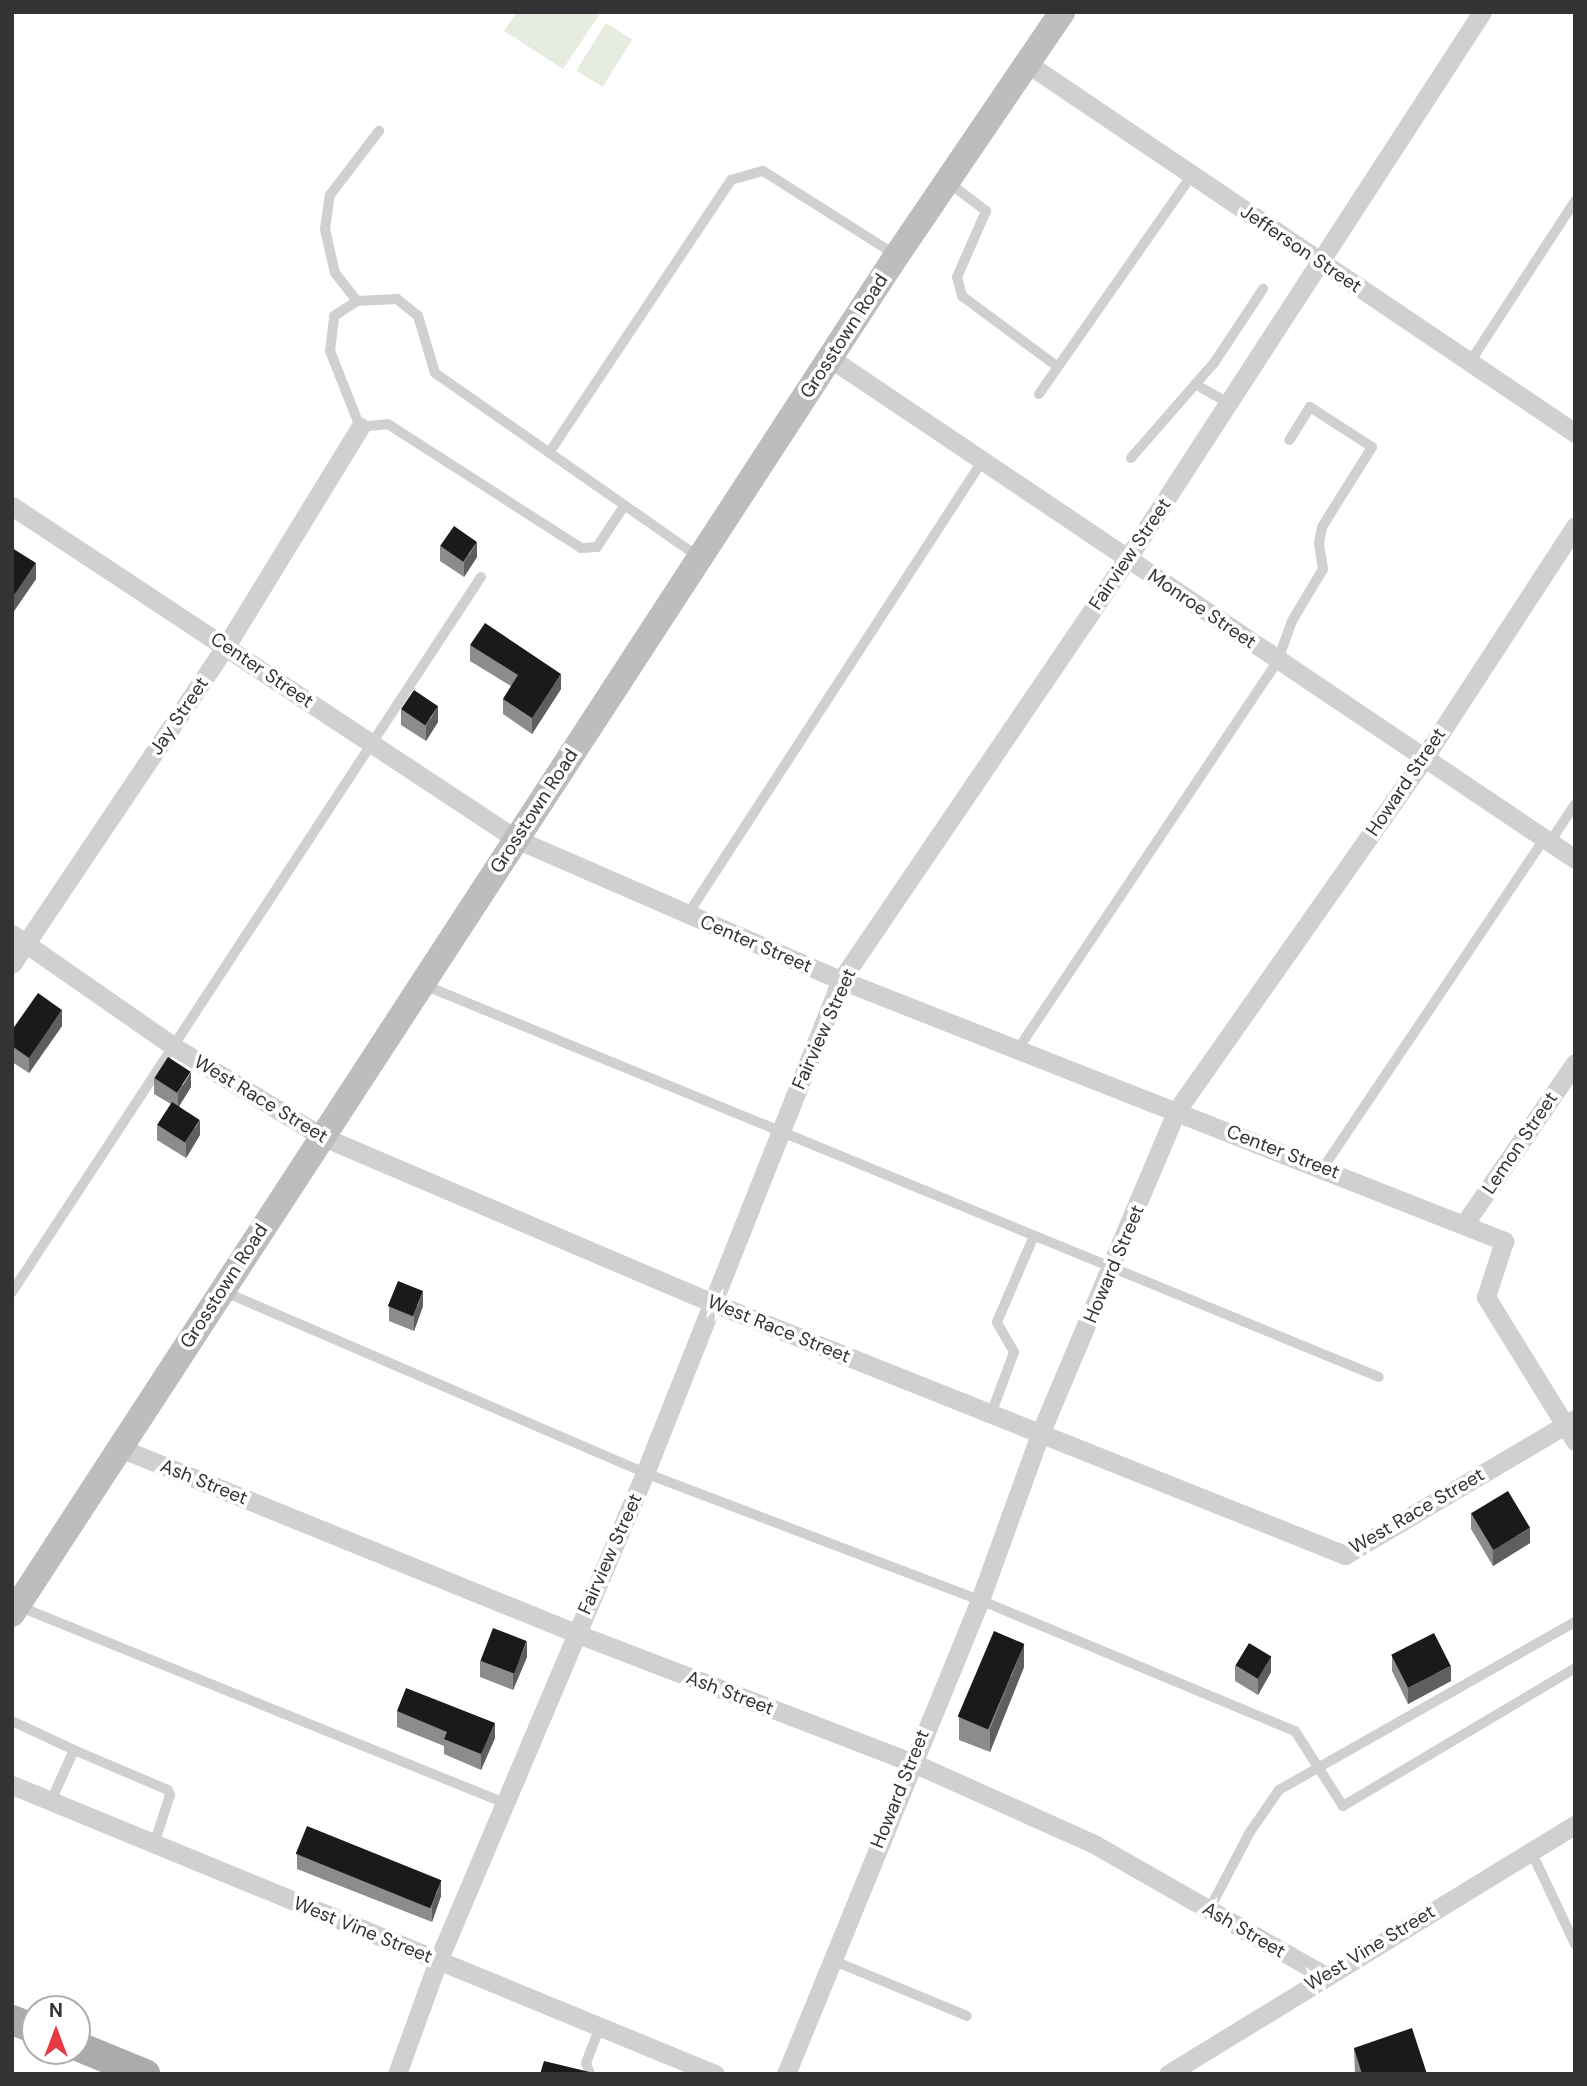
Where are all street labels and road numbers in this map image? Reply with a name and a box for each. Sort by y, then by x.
street label: Jefferson Street [1236,200,1366,298]
street label: Grosstown Road [795,270,893,402]
street label: Fairview Street [1084,494,1176,614]
street label: Monroe Street [1143,564,1261,654]
street label: Center Street [206,627,318,713]
street label: Jay Street [145,673,213,759]
street label: Howard Street [1361,723,1451,841]
street label: Grosstown Road [485,745,583,877]
street label: Center Street [697,910,815,978]
street label: Fairview Street [787,965,861,1093]
street label: West Race Street [190,1050,332,1148]
street label: Lemon Street [1477,1088,1563,1198]
street label: Center Street [1223,1120,1343,1184]
street label: Howard Street [1079,1202,1149,1326]
street label: Grosstown Road [175,1220,273,1352]
street label: West Race Street [704,1290,854,1368]
street label: Ash Street [157,1454,251,1510]
street label: West Race Street [1346,1463,1488,1559]
street label: Fairview Street [573,1490,647,1618]
street label: Ash Street [683,1666,777,1720]
street label: Howard Street [866,1726,934,1852]
street label: West Vine Street [290,1892,436,1968]
street label: Ash Street [1198,1897,1290,1963]
street label: West Vine Street [1301,1900,1439,1996]

